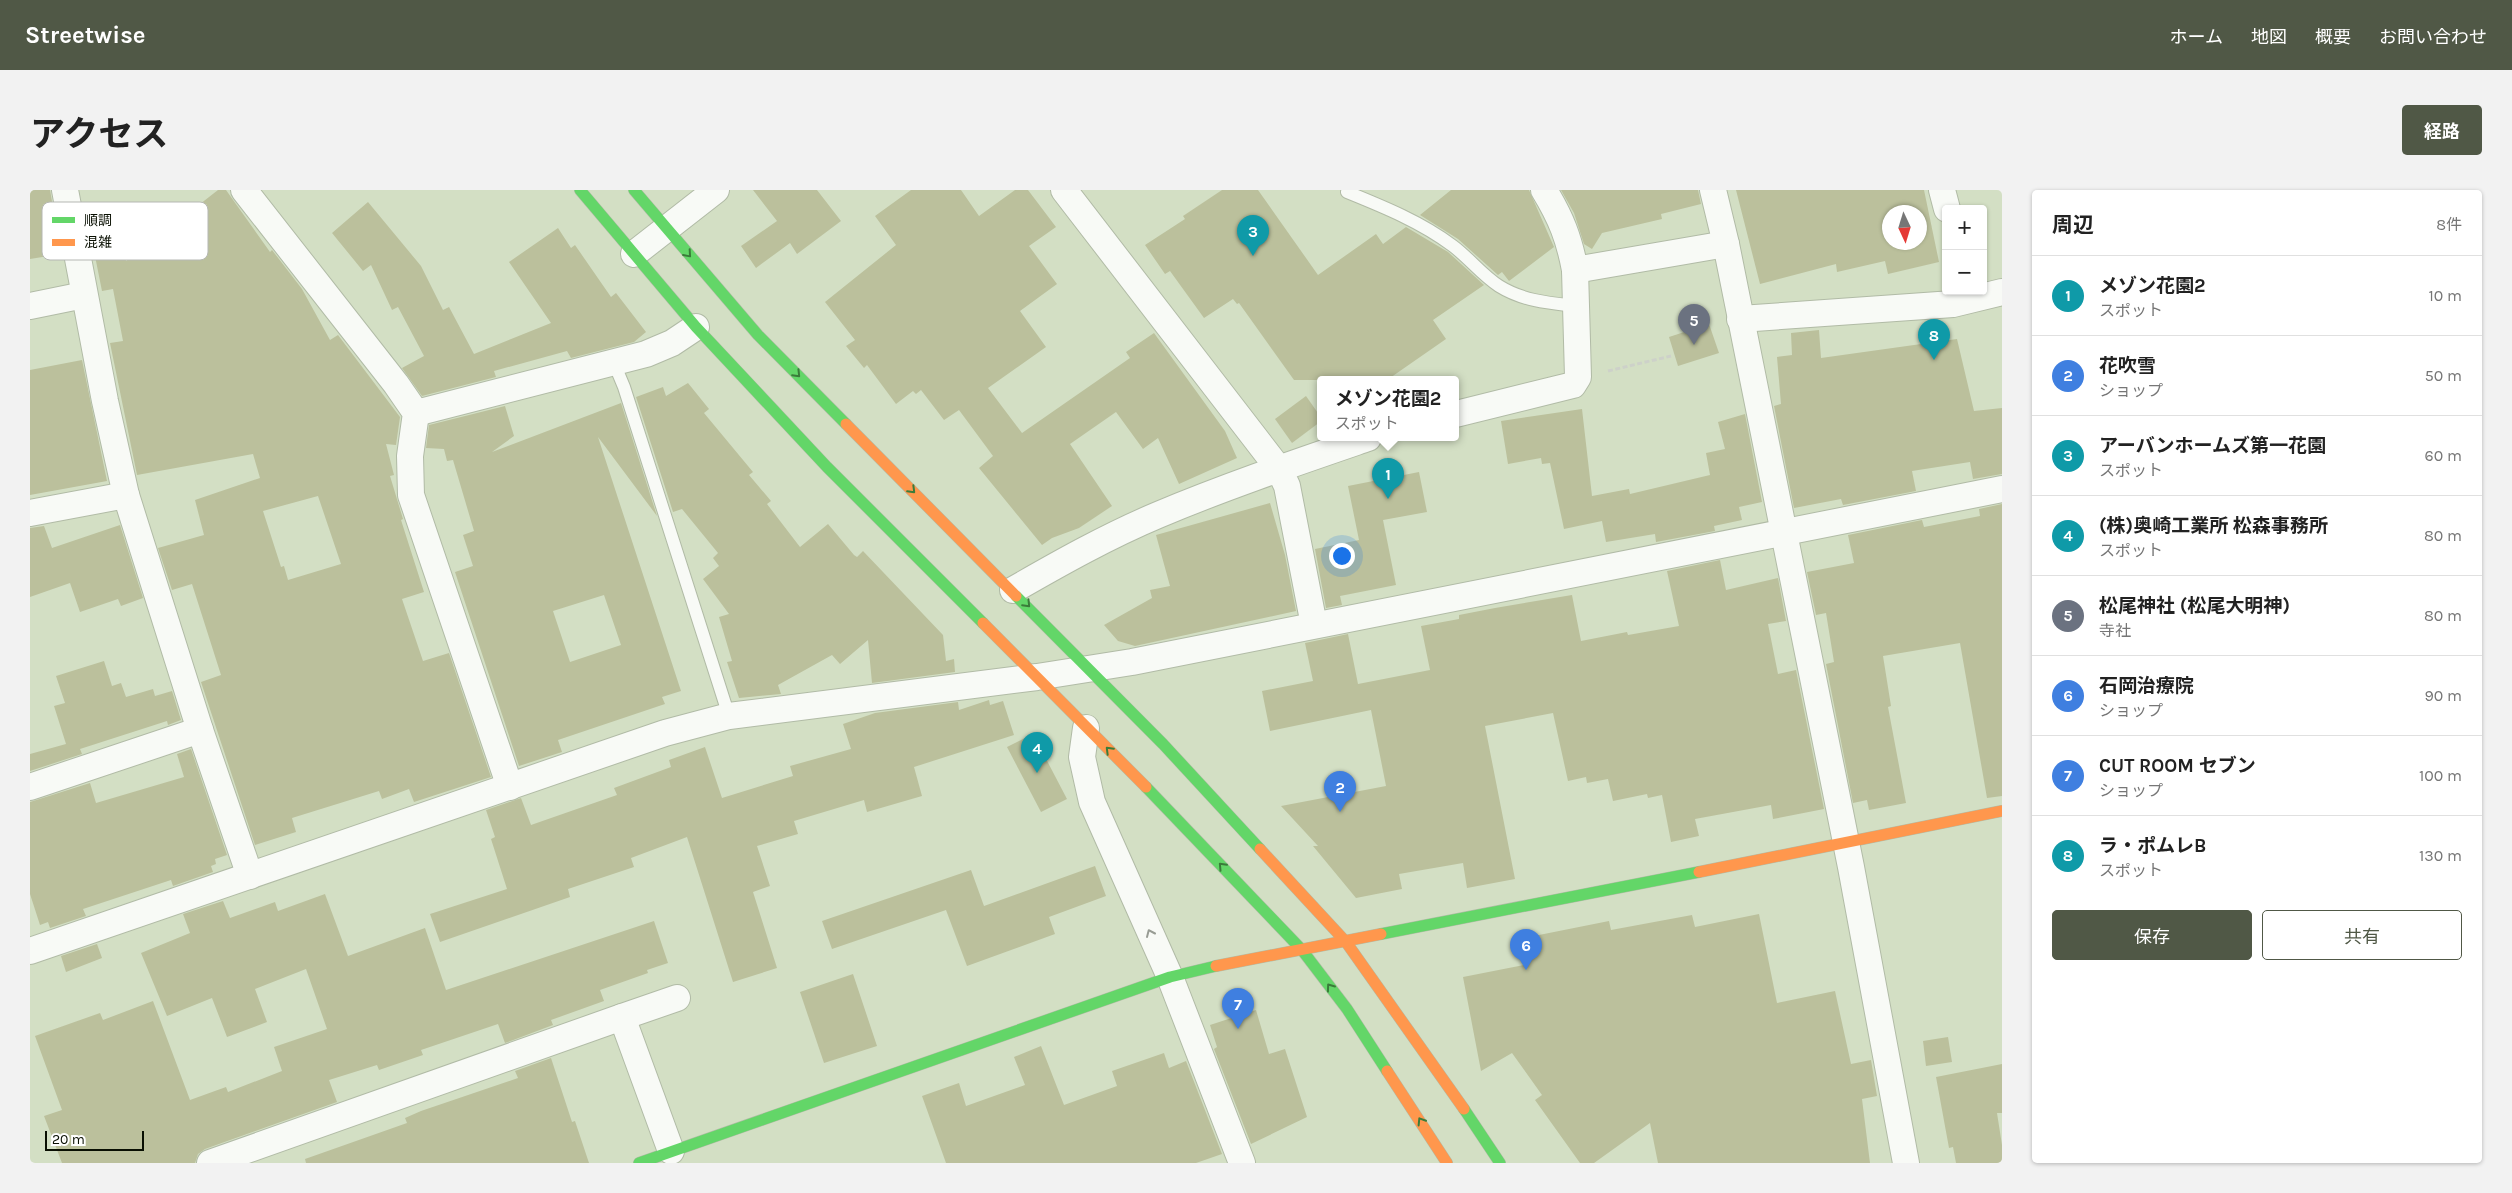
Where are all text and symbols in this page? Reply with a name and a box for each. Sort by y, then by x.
text: Streetwise [25,21,146,49]
text: ホーム [2170,26,2223,48]
text: 地図 [2251,26,2287,48]
text: 概要 [2315,26,2351,48]
text: お問い合わせ [2379,26,2487,48]
button: 経路 [2402,105,2482,155]
text: アクセス [30,114,168,155]
legend [42,202,208,260]
north arrow [1882,205,1927,250]
map controls [1942,205,1987,295]
button: + [1942,205,1987,250]
text: 順調 [84,212,112,229]
text: 周辺 [2052,213,2094,237]
pin: 3 [1237,215,1269,256]
text: 8件 [2436,215,2462,234]
text: 混雑 [84,234,112,251]
one-way arrow [682,249,691,258]
button: − [1942,250,1987,295]
text: メゾン花園2 [2099,275,2206,297]
text: 1 [2065,286,2071,305]
text: 10 m [2428,286,2462,305]
text: スポット [2099,301,2163,320]
pin: 5 [1678,304,1710,345]
pin: 8 [1918,319,1950,360]
text: 花吹雪 [2099,355,2156,377]
text: 2 [2063,366,2073,385]
text: 50 m [2425,366,2462,385]
one-way arrow [791,369,800,378]
popup [1317,376,1459,441]
text: ショップ [2099,381,2163,400]
text: メゾン花園2 [1335,388,1441,410]
text: スポット [1335,414,1399,433]
text: アーバンホームズ第一花園 [2099,435,2326,457]
text: 3 [2063,446,2073,465]
text: 60 m [2425,446,2462,465]
pin: 1 [1372,458,1404,499]
text: スポット [2099,461,2163,480]
one-way arrow [906,484,915,493]
text: (株)奥崎工業所 松森事務所 [2099,515,2328,537]
text: 4 [2063,526,2073,545]
text: 80 m [2424,526,2462,545]
text: スポット [2099,541,2163,560]
your location [1329,543,1355,569]
text: 松尾神社 (松尾大明神) [2099,595,2290,617]
one-way arrow [1021,599,1030,608]
text: 5 [2063,606,2073,625]
text: 80 m [2424,606,2462,625]
text: 寺社 [2099,621,2131,640]
text: 石岡治療院 [2099,675,2194,697]
text: 6 [2063,686,2073,705]
text: 90 m [2424,686,2462,705]
text: ショップ [2099,701,2163,720]
pin: 4 [1021,732,1053,773]
one-way arrow [1105,747,1114,756]
text: CUT ROOM セブン [2099,755,2256,777]
text: 7 [2064,766,2072,785]
text: 100 m [2419,766,2462,785]
pin: 2 [1324,771,1356,812]
text: ショップ [2099,781,2163,800]
text: ラ・ポムレB [2099,835,2206,857]
text: 8 [2063,846,2073,865]
text: 130 m [2419,846,2462,865]
text: スポット [2099,861,2163,880]
one-way arrow [1219,862,1228,871]
button: 保存 [2052,910,2252,960]
button: 共有 [2262,910,2462,960]
one-way arrow [1146,929,1157,938]
pin: 6 [1510,929,1542,970]
one-way arrow [1328,984,1336,993]
pin: 7 [1222,988,1254,1029]
one-way arrow [1418,1118,1428,1127]
scale bar [45,1128,144,1151]
text: 20 m [52,1131,85,1148]

